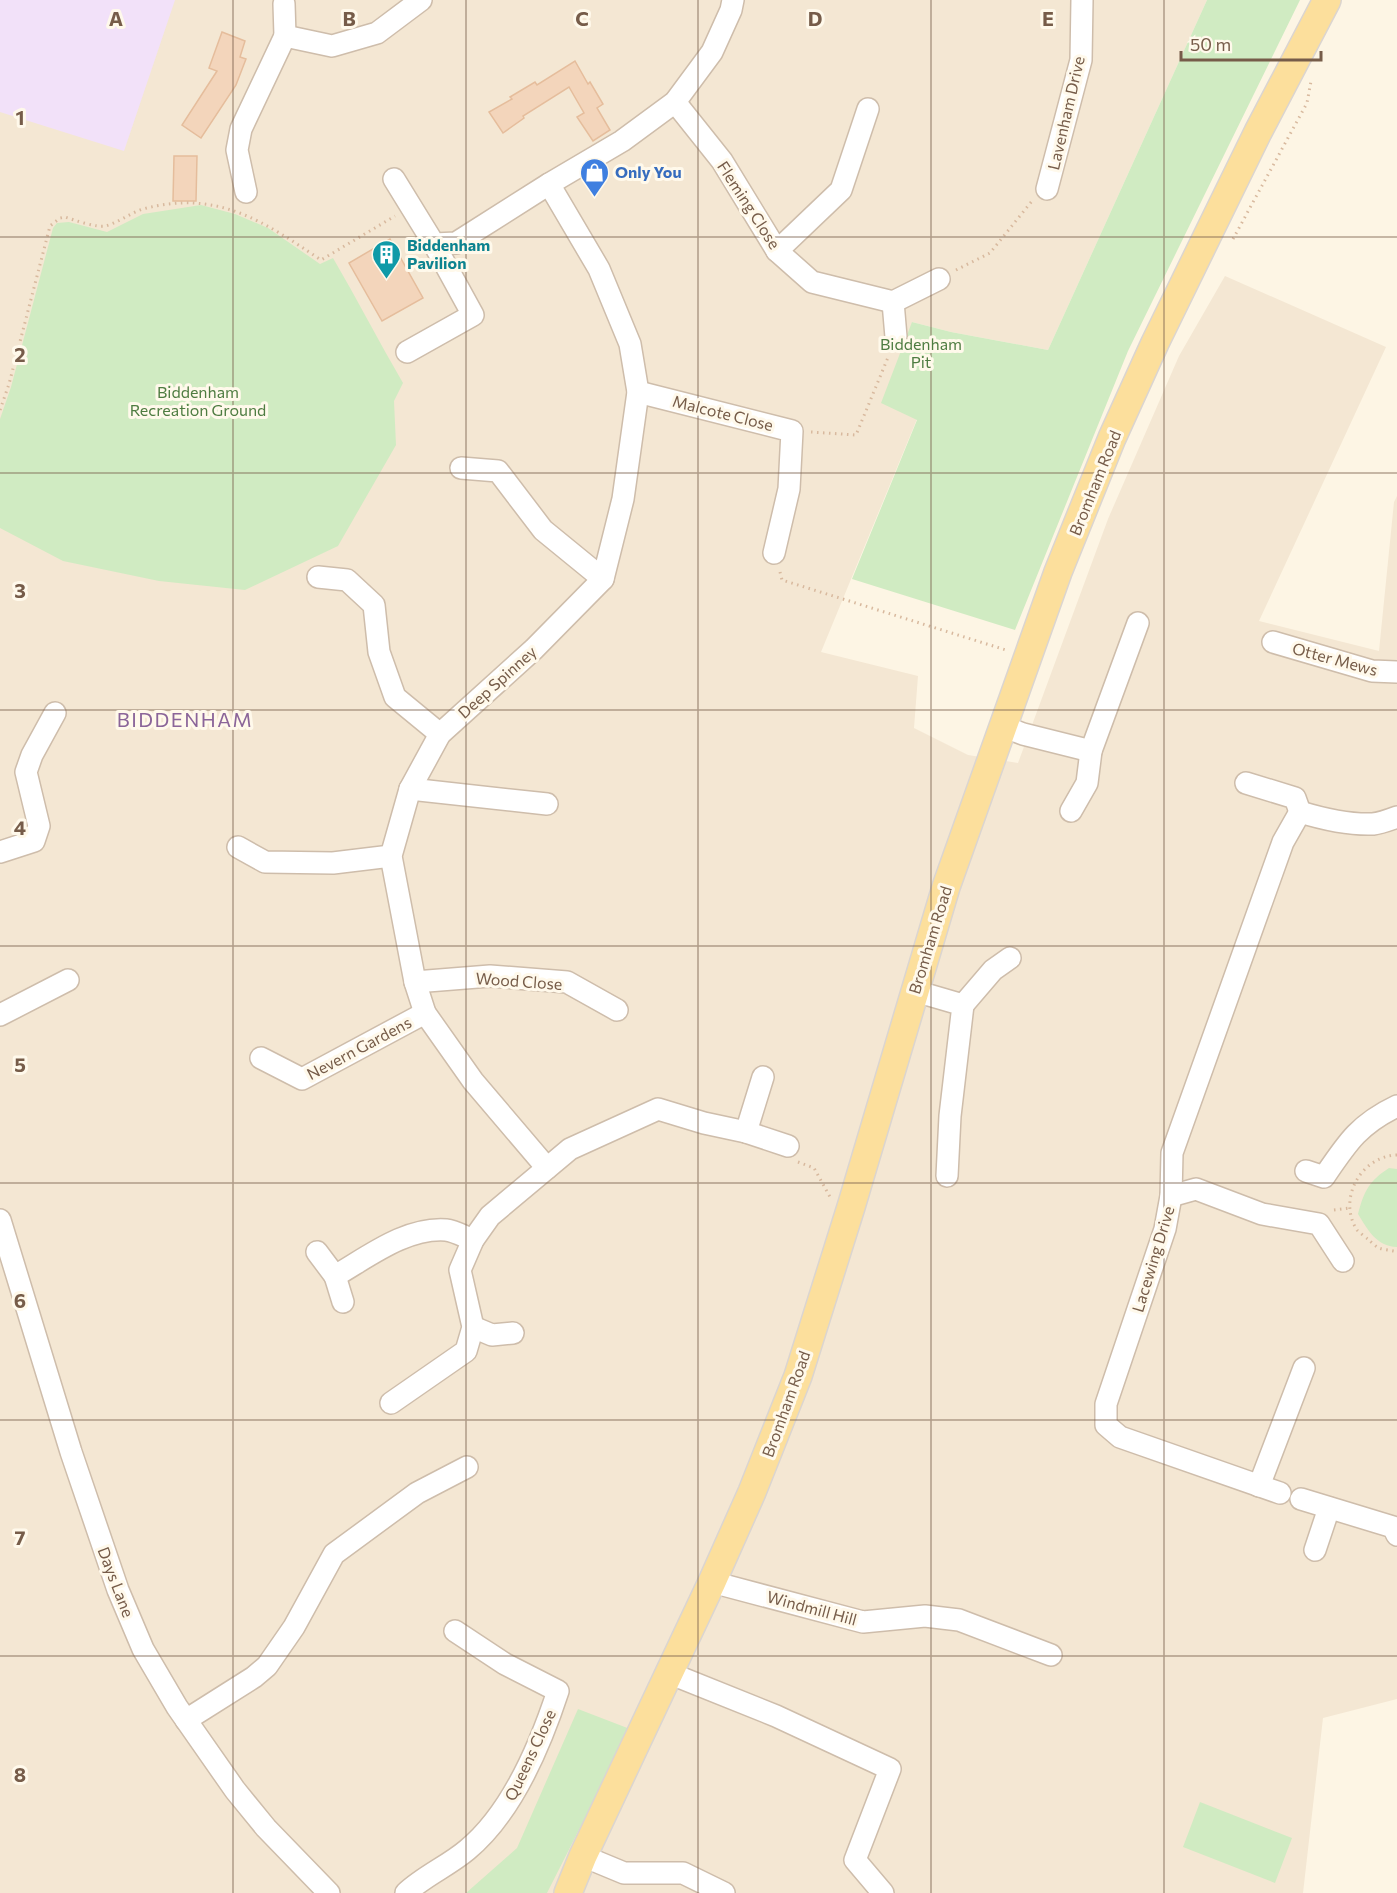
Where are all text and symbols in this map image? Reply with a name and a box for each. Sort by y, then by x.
text: A [109,6,123,30]
text: B [342,6,356,30]
text: C [575,6,589,30]
text: D [808,6,822,30]
text: E [1042,6,1054,30]
scale bar [1181,24,1320,62]
text: 50 m [1190,33,1231,55]
street label: Lavenham Drive [1043,54,1088,172]
text: 1 [15,105,25,129]
shop icon: Only You [578,156,610,198]
street label: Fleming Close [714,157,785,252]
place label: Only You [615,162,682,181]
place label: Biddenham Pavilion [407,235,490,272]
building icon: Biddenham Pavilion [370,238,402,280]
park label: Biddenham Pit [880,334,962,371]
text: 2 [14,342,26,366]
park label: Biddenham Recreation Ground [130,382,266,419]
street label: Malcote Close [671,391,775,434]
street label: Bromham Road [1065,427,1124,538]
text: 3 [14,578,26,602]
street label: Otter Mews [1290,638,1380,679]
street label: Deep Spinney [454,641,540,722]
district label: BIDDENHAM [117,707,253,731]
text: 4 [14,815,26,839]
street label: Bromham Road [904,884,955,996]
street label: Wood Close [475,968,563,993]
street label: Nevern Gardens [303,1012,414,1083]
text: 5 [14,1052,26,1076]
street label: Lacewing Drive [1127,1203,1178,1314]
text: 6 [14,1288,26,1312]
street label: Bromham Road [757,1348,814,1460]
text: 7 [15,1525,26,1549]
street label: Days Lane [94,1544,139,1620]
street label: Windmill Hill [765,1586,859,1629]
street label: Queens Close [500,1706,559,1803]
text: 8 [14,1762,26,1786]

